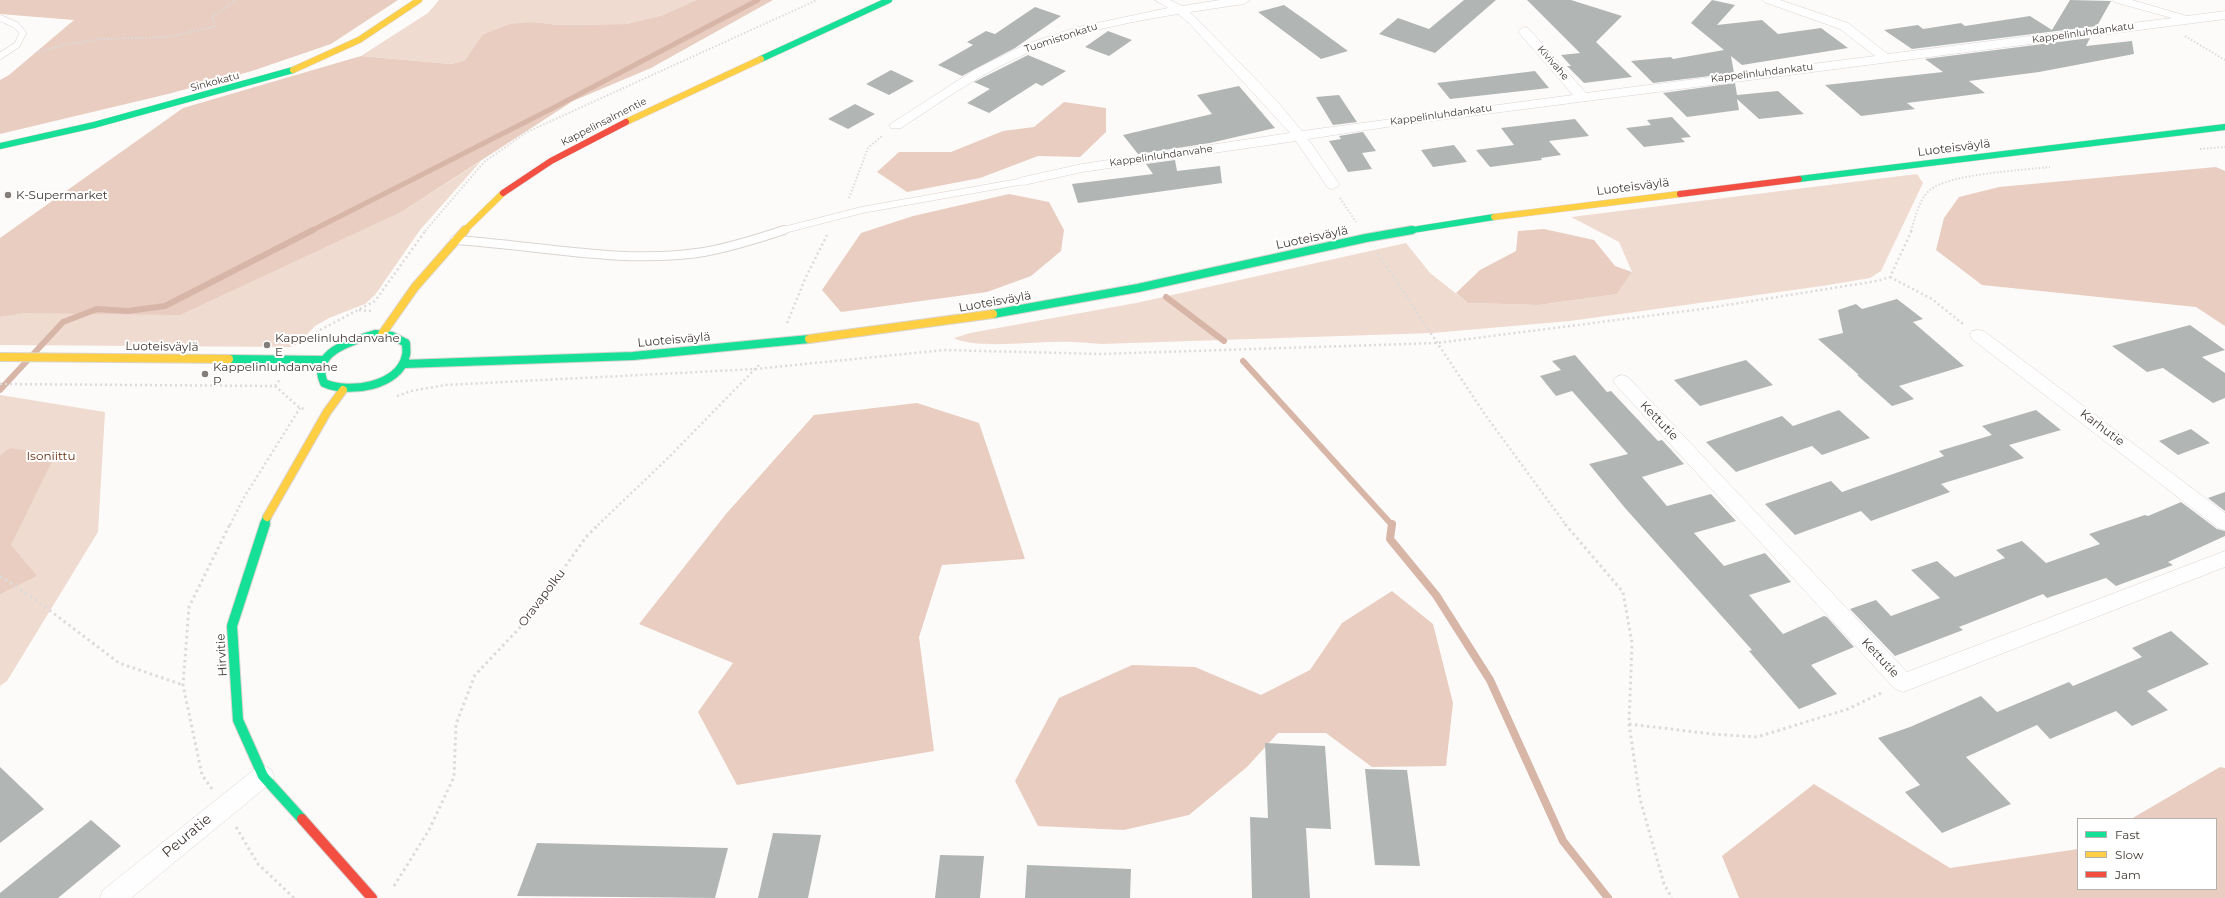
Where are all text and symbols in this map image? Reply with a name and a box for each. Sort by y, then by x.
street label: Kappelinluhdankatu [2031,20,2135,46]
street label: Tuomistonkatu [1023,21,1099,55]
street label: Kivivahe [1535,43,1571,83]
street label: Kappelinluhdankatu [1710,61,1814,85]
street label: Sinkokatu [189,70,241,94]
street label: Kappelinsalmentie [559,95,649,149]
street label: Kappelinluhdankatu [1389,102,1493,128]
street label: Luoteisväylä [1917,136,1991,160]
street label: Kappelinluhdanvahe [1109,143,1213,169]
street label: Luoteisväylä [1596,175,1670,199]
place label: K-Supermarket [16,188,108,202]
marker: K-Supermarket [3,190,13,200]
street label: Luoteisväylä [1275,223,1349,253]
street label: Luoteisväylä [958,289,1032,315]
street label: Luoteisväylä [637,330,711,350]
place label: Kappelinluhdanvahe E [275,331,400,359]
street label: Luoteisväylä [125,339,199,355]
marker: Kappelinluhdanvahe E [262,340,272,350]
place label: Kappelinluhdanvahe P [213,360,338,388]
marker: Kappelinluhdanvahe P [200,369,210,379]
street label: Kettutie [1637,399,1681,443]
street label: Karhutie [2077,407,2127,449]
park label: Isoniittu [26,449,76,463]
street label: Oravapolku [516,566,568,630]
street label: Hirvitie [214,633,230,677]
street label: Kettutie [1858,635,1902,681]
street label: Peuratie [159,811,215,861]
legend [2077,818,2217,890]
text: Fast [2115,827,2140,842]
text: Slow [2115,847,2144,862]
text: Jam [2115,867,2141,882]

